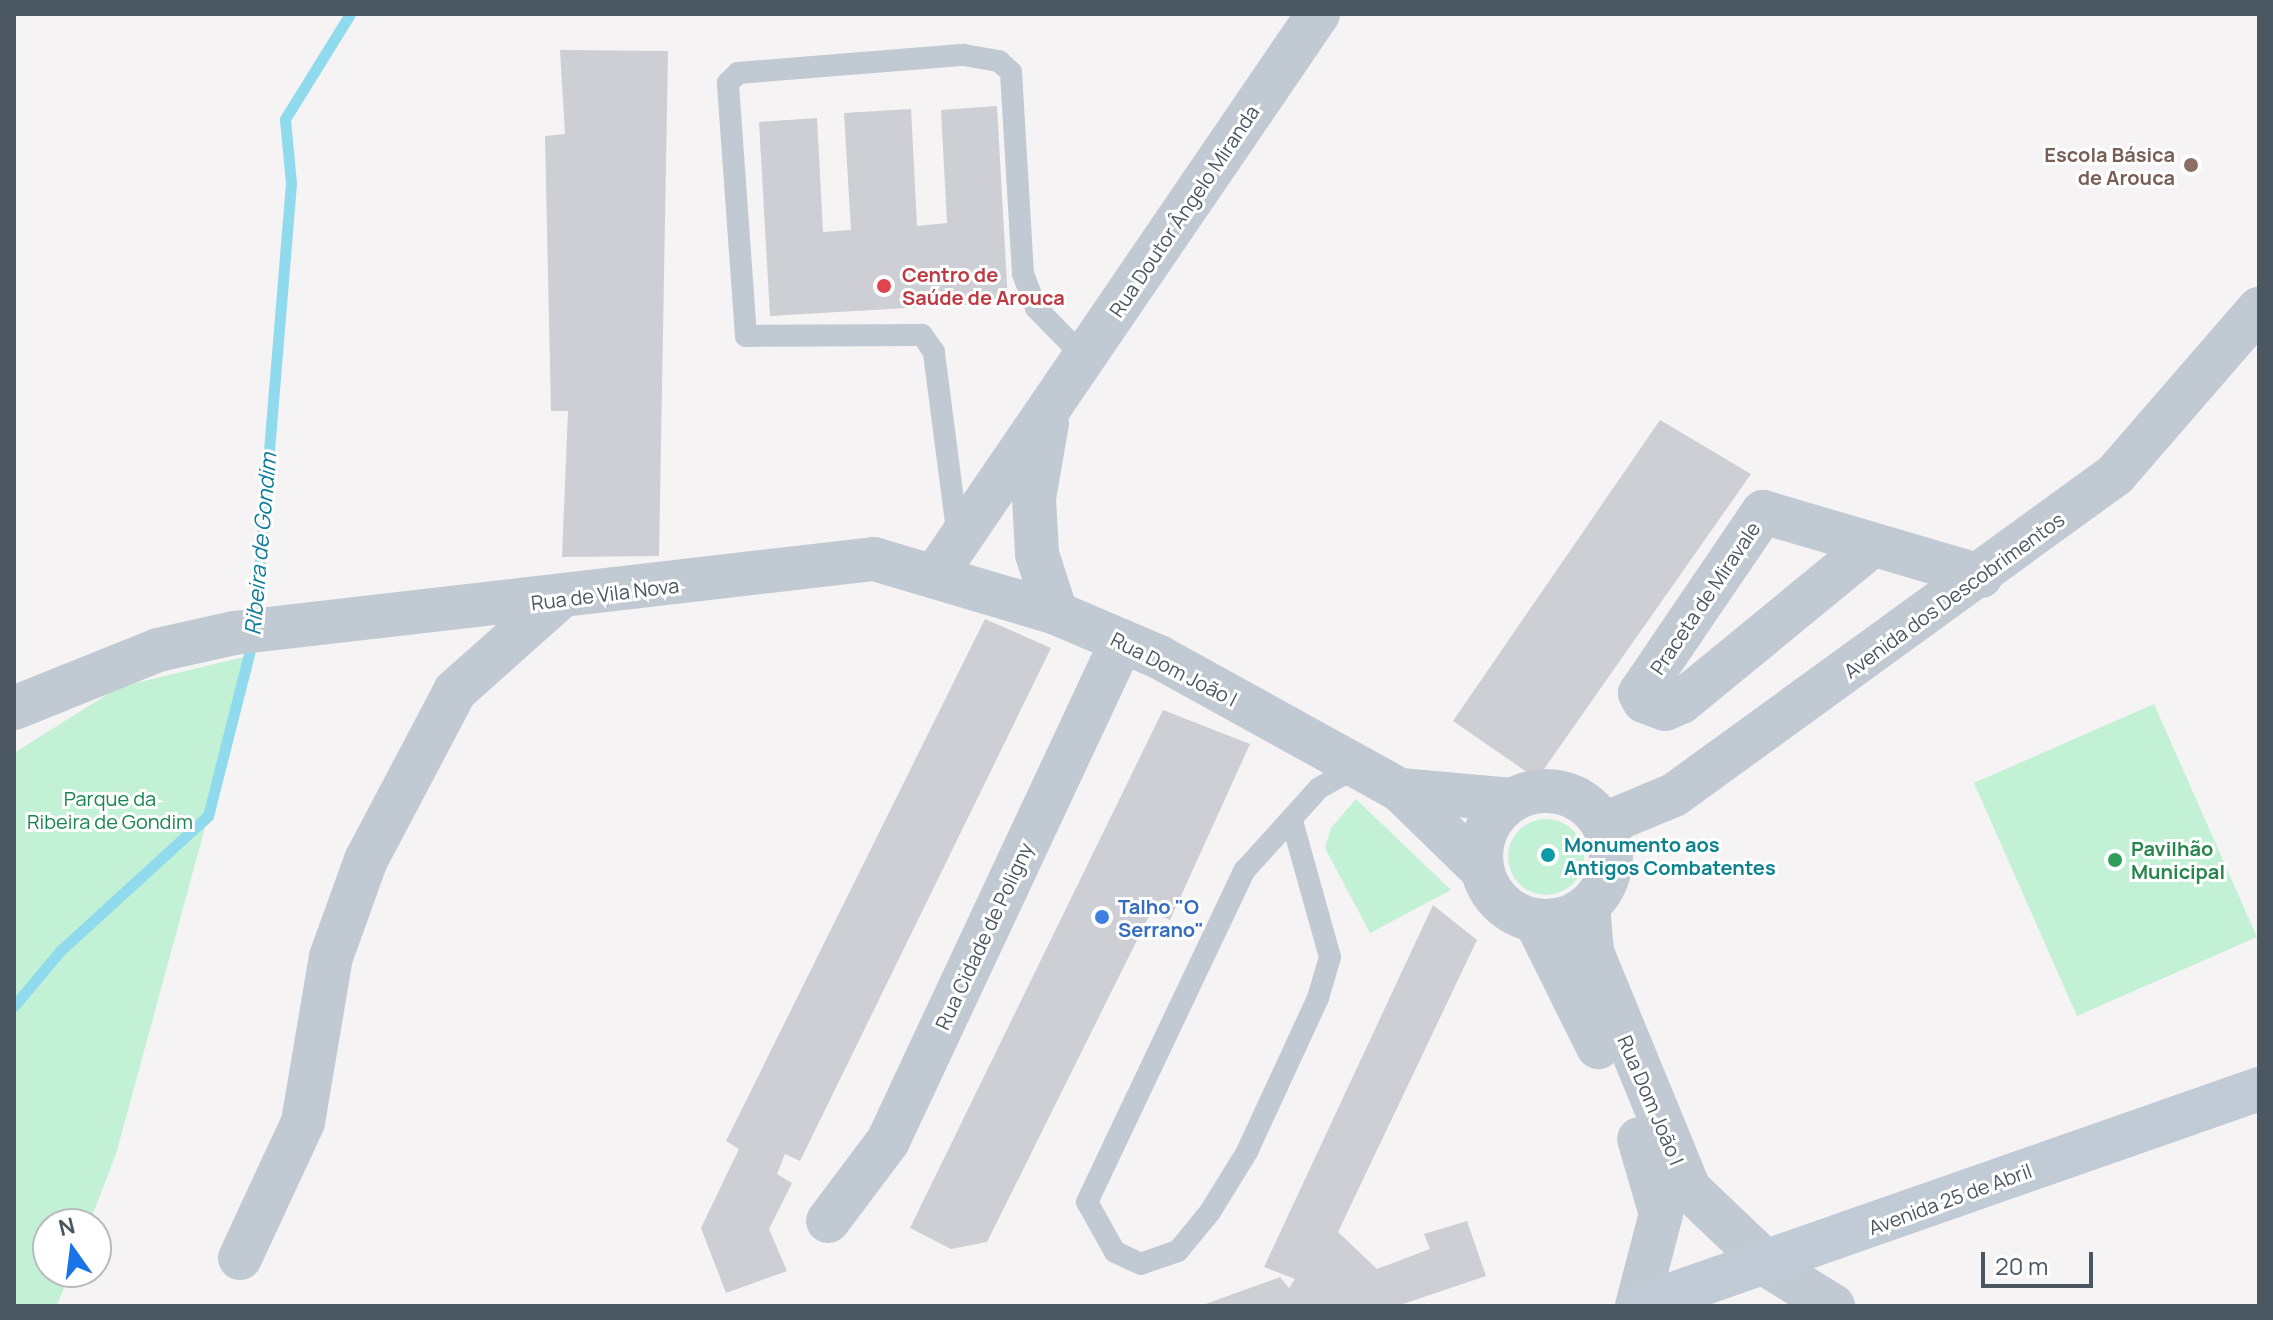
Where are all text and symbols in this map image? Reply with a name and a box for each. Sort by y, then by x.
street label: Rua Doutor Ângelo Miranda [1104,101,1264,321]
place label: Escola Básica de Arouca [2044,142,2175,189]
marker: Escola Básica de Arouca [2182,156,2200,174]
place label: Centro de Saúde de Arouca [902,262,1065,309]
marker: Centro de Saúde de Arouca [873,275,895,297]
water label: Ribeira de Gondim [240,452,282,636]
street label: Avenida dos Descobrimentos [1839,507,2069,683]
street label: Praceta de Miravale [1645,517,1765,679]
street label: Rua de Vila Nova [530,573,680,615]
street label: Rua Dom João I [1107,627,1241,711]
park label: Parque da Ribeira de Gondim [27,786,193,833]
place label: Monumento aos Antigos Combatentes [1564,832,1776,879]
place label: Pavilhão Municipal [2131,836,2225,883]
street label: Rua Cidade de Poligny [930,839,1038,1033]
marker: Monumento aos Antigos Combatentes [1539,846,1557,864]
marker: Pavilhão Municipal [2106,851,2124,869]
place label: Talho "O Serrano" [1118,894,1204,941]
marker: Talho "O Serrano" [1093,908,1111,926]
street label: Rua Dom João I [1613,1032,1689,1168]
street label: Avenida 25 de Abril [1865,1158,2035,1240]
north arrow [32,1208,112,1288]
text: N [55,1210,78,1243]
scale bar [1985,1236,2097,1286]
text: 20 m [1995,1249,2048,1282]

